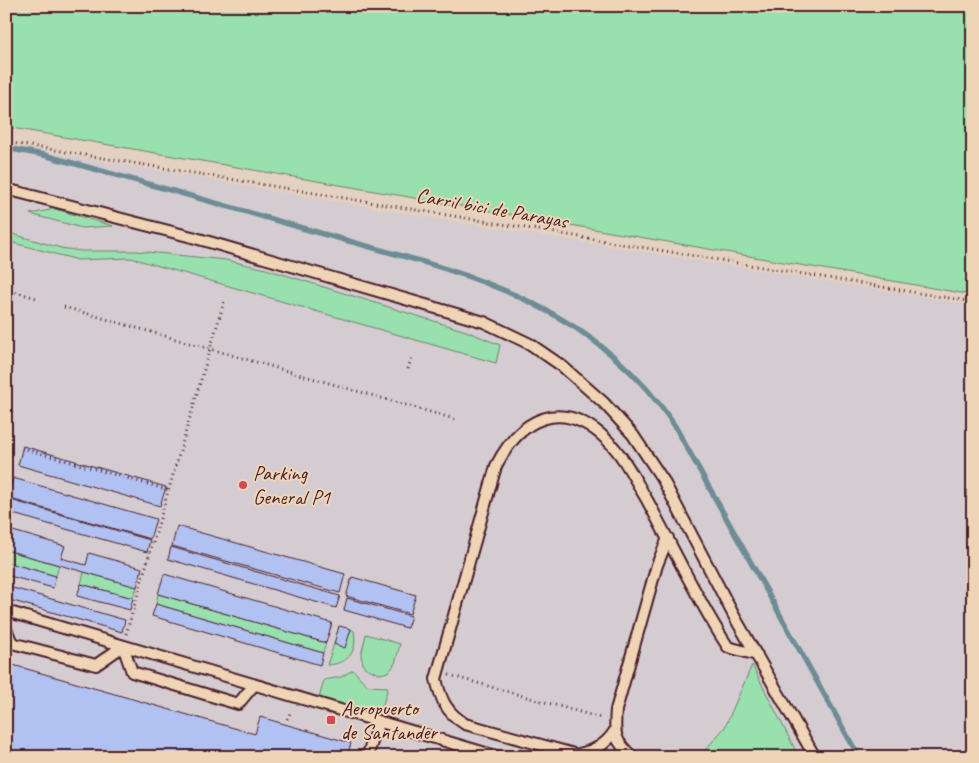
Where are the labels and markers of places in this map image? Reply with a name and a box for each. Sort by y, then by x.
place label: Parking General P1 [253,460,332,510]
marker: Parking General P1 [237,479,249,491]
place label: Aeropuerto de Santander [341,695,438,745]
marker: Aeropuerto de Santander [325,714,337,726]

